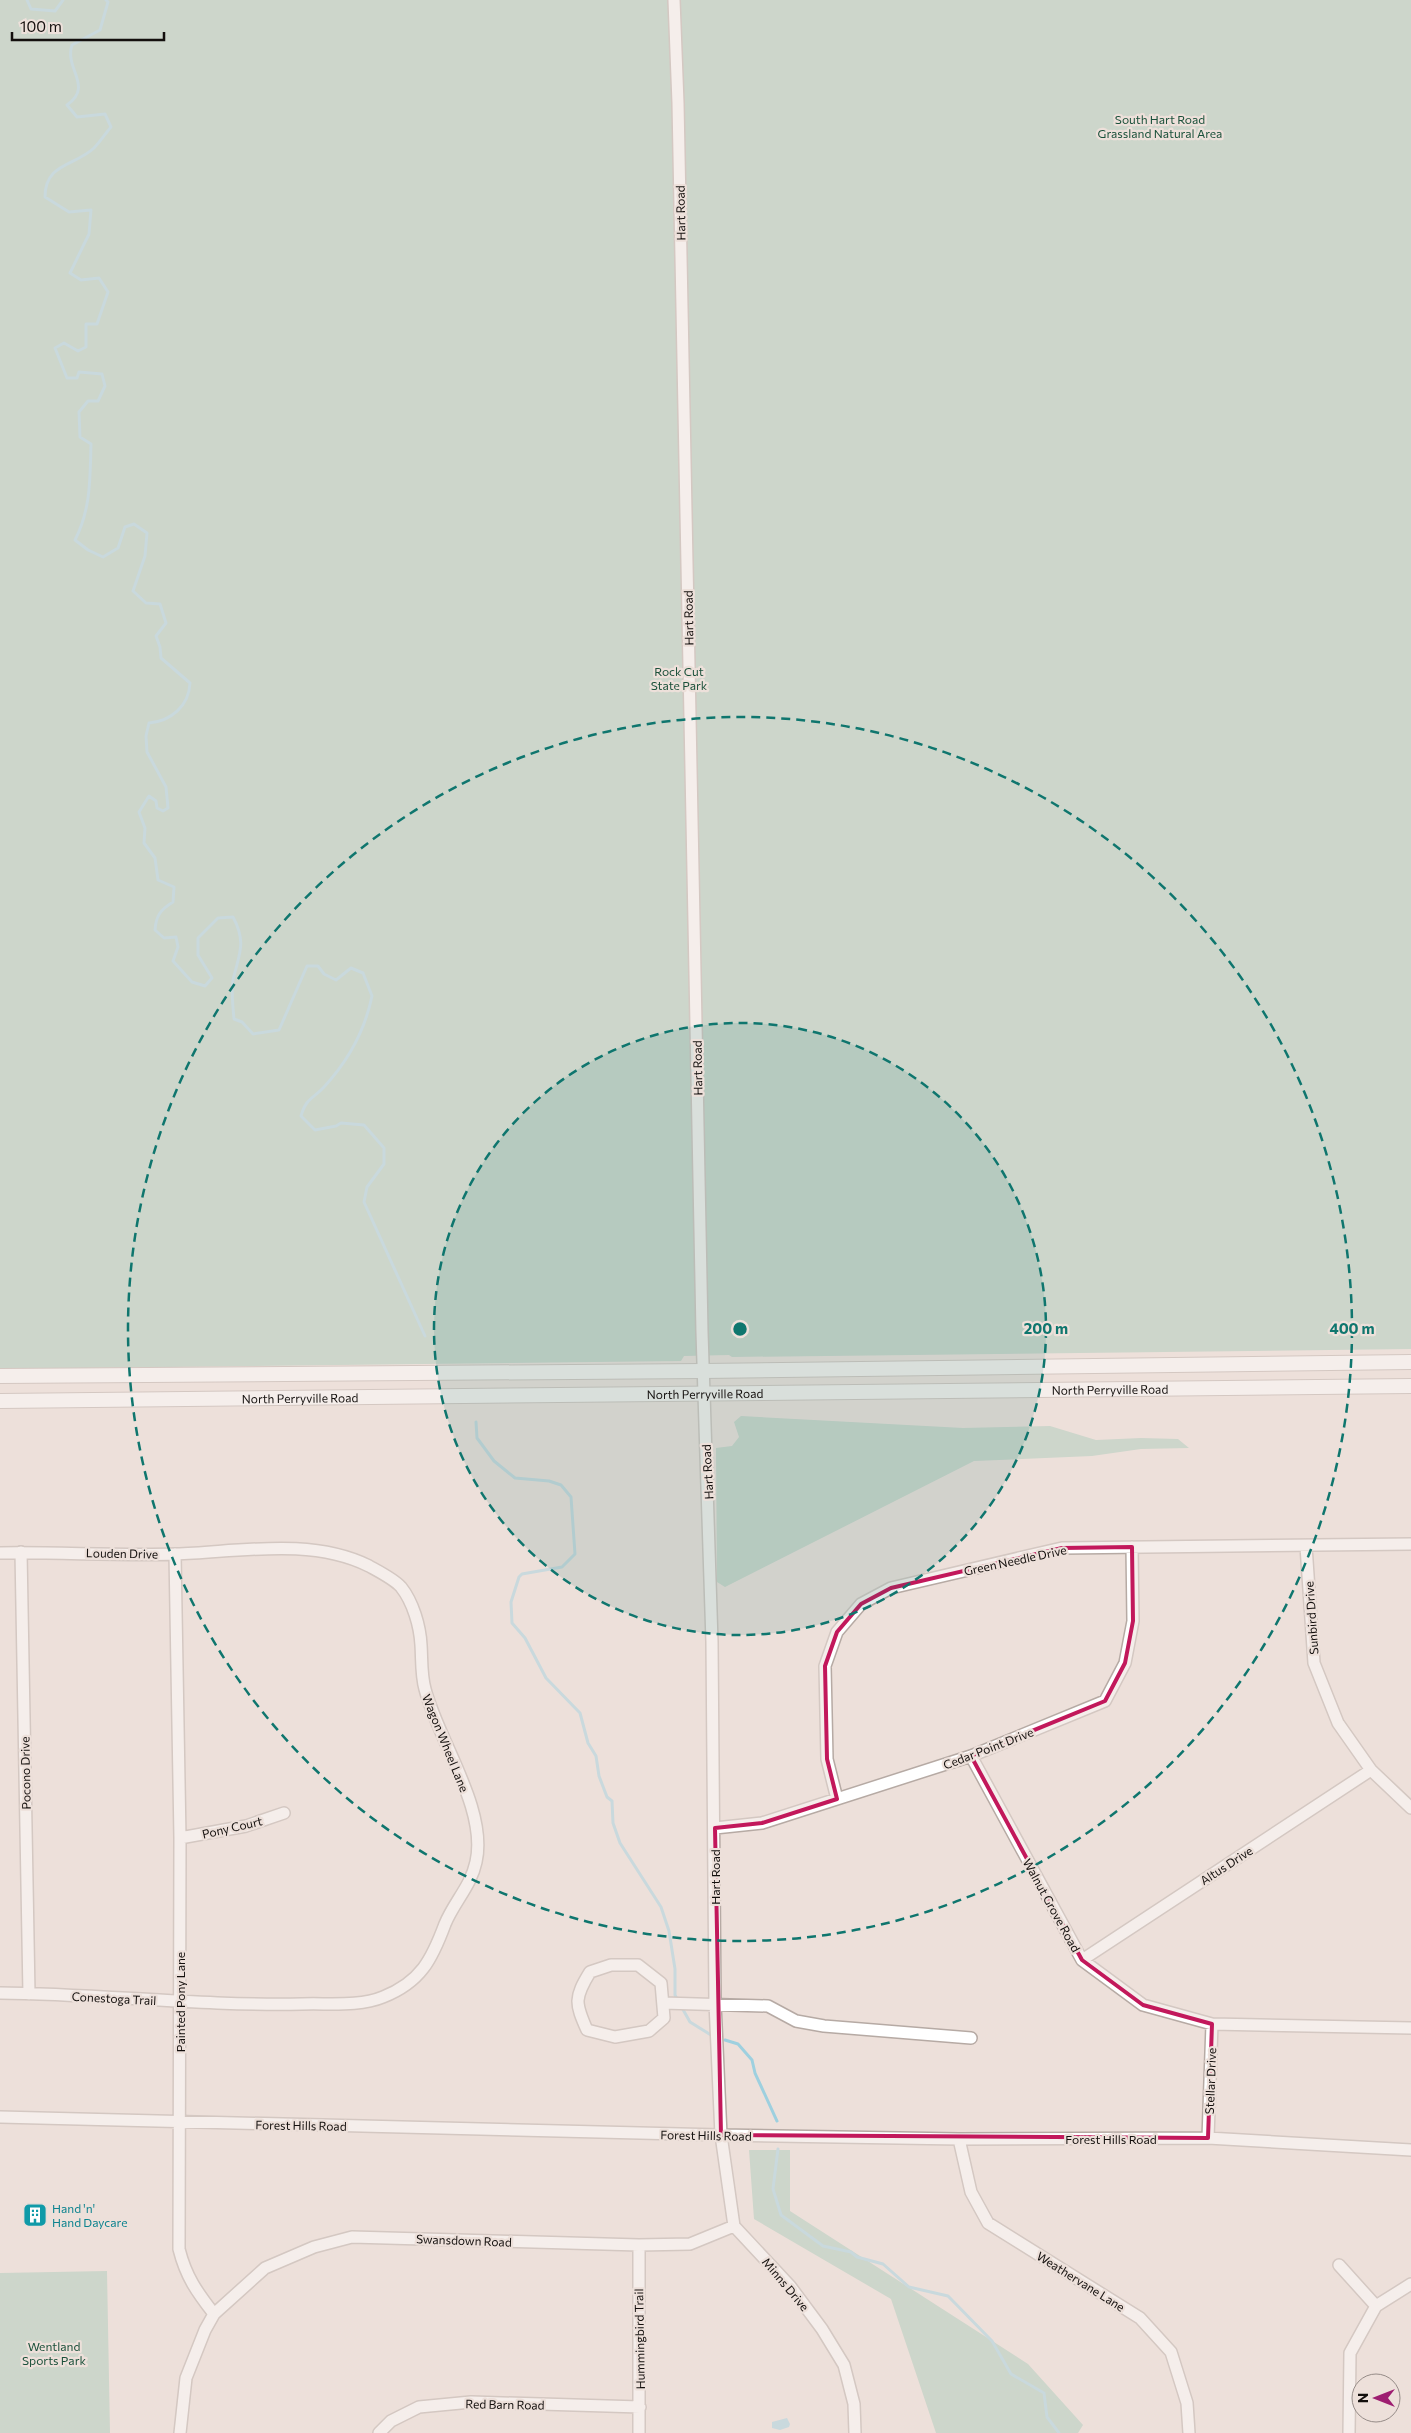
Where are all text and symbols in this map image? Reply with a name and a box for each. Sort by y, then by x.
scale bar [12,10,165,42]
text: 100 m [20,17,62,35]
park label: South Hart Road Grassland Natural Area [1098,112,1222,140]
street label: Hart Road [673,185,687,241]
street label: Hart Road [681,590,695,646]
park label: Rock Cut State Park [651,664,708,692]
street label: Hart Road [690,1040,704,1096]
text: 200 m [1024,1319,1068,1337]
text: 400 m [1329,1319,1375,1337]
centre of rings [731,1320,749,1338]
street label: North Perryville Road [1052,1382,1168,1397]
street label: North Perryville Road [647,1386,763,1401]
street label: North Perryville Road [242,1390,358,1405]
street label: Hart Road [699,1444,715,1500]
street label: Green Needle Drive [962,1542,1068,1578]
street label: Louden Drive [86,1545,158,1561]
street label: Sunbird Drive [1301,1581,1321,1655]
street label: Wagon Wheel Lane [420,1692,472,1794]
street label: Cedar Point Drive [941,1724,1035,1772]
street label: Pocono Drive [17,1736,33,1810]
street label: Pony Court [200,1813,264,1841]
street label: Altus Drive [1197,1843,1255,1887]
street label: Hart Road [708,1849,722,1905]
street label: Walnut Grove Road [1021,1856,1084,1954]
street label: Painted Pony Lane [173,1952,187,2052]
street label: Conestoga Trail [71,1989,157,2007]
street label: Stellar Drive [1202,2048,1218,2114]
street label: Forest Hills Road [255,2117,347,2133]
street label: Forest Hills Road [660,2127,752,2143]
street label: Forest Hills Road [1065,2132,1157,2146]
place label: Hand 'n' Hand Daycare [52,2201,127,2229]
building icon: Hand 'n' Hand Daycare [22,2202,48,2228]
street label: Swansdown Road [416,2231,512,2249]
street label: Weathervane Lane [1034,2248,1128,2314]
street label: Minns Drive [760,2255,812,2313]
street label: Hummingbird Trail [631,2288,647,2390]
park label: Wentland Sports Park [22,2339,86,2367]
north arrow [1351,2373,1401,2423]
text: N [1354,2393,1371,2403]
street label: Red Barn Road [465,2396,545,2412]

